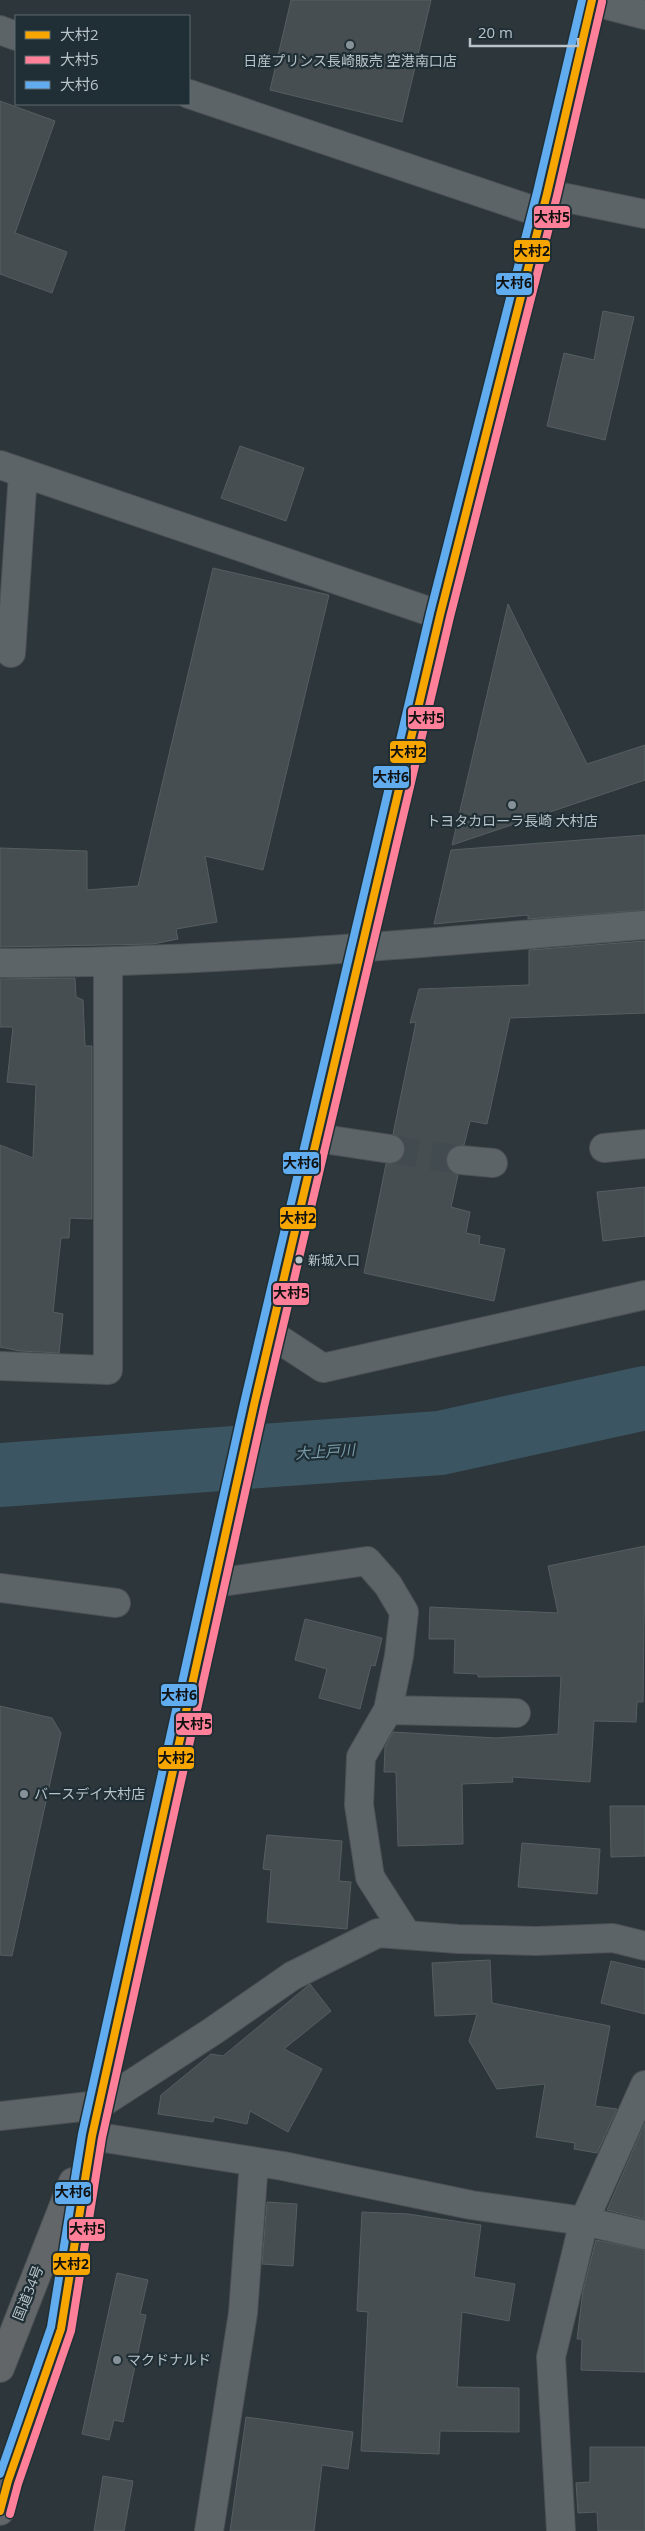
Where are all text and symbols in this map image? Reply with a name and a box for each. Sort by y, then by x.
legend [15,15,190,105]
scale bar [470,15,578,47]
text: 20 m [478,22,513,42]
text: 大村2 [60,24,99,44]
marker: 日産プリンス長崎販売 空港南口店 [344,39,356,51]
text: 大村5 [60,49,99,69]
place label: 日産プリンス長崎販売 空港南口店 [243,51,457,70]
text: 大村6 [60,74,99,94]
line badge: 大村5 [533,205,571,229]
text: 大村5 [534,207,570,226]
line badge: 大村2 [513,239,551,263]
text: 大村2 [514,241,550,260]
line badge: 大村6 [495,272,533,296]
text: 大村6 [496,273,532,292]
line badge: 大村5 [407,706,445,730]
text: 大村5 [408,708,444,727]
line badge: 大村2 [389,740,427,764]
text: 大村2 [390,742,426,761]
line badge: 大村6 [372,765,410,789]
text: 大村6 [373,767,409,786]
marker: トヨタカローラ長崎 大村店 [506,799,518,811]
place label: トヨタカローラ長崎 大村店 [426,811,598,830]
line badge: 大村6 [282,1151,320,1175]
text: 大村6 [283,1153,319,1172]
line badge: 大村2 [279,1206,317,1230]
text: 大村2 [280,1208,316,1227]
place label: 新城入口 [308,1251,360,1269]
marker: 新城入口 [294,1255,304,1265]
line badge: 大村5 [272,1282,310,1306]
text: 大村5 [273,1283,309,1302]
water label: 大上戸川 [294,1439,358,1463]
line badge: 大村6 [160,1683,198,1707]
text: 大村6 [161,1685,197,1704]
line badge: 大村5 [175,1712,213,1736]
text: 大村5 [176,1714,212,1733]
line badge: 大村2 [157,1746,195,1770]
text: 大村2 [158,1748,194,1767]
place label: バースデイ大村店 [34,1784,145,1803]
marker: バースデイ大村店 [18,1788,30,1800]
line badge: 大村6 [54,2181,92,2205]
text: 大村6 [55,2182,91,2201]
line badge: 大村5 [68,2218,106,2242]
text: 大村5 [69,2219,105,2238]
line badge: 大村2 [52,2252,91,2276]
text: 大村2 [53,2254,89,2273]
street label: 国道34号 [8,2262,47,2323]
place label: マクドナルド [127,2350,211,2369]
marker: マクドナルド [111,2354,123,2366]

